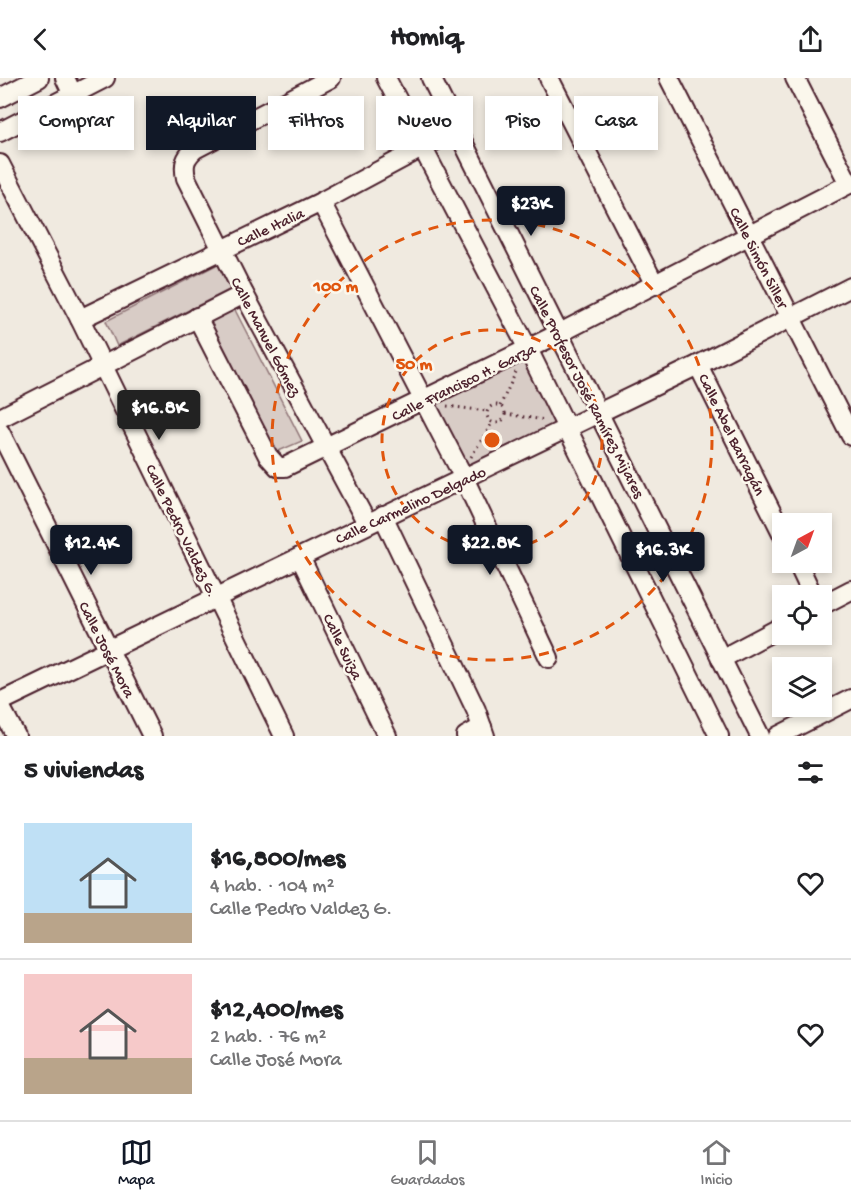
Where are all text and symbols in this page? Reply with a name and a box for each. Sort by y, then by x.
icon: back [24,23,57,56]
text: Homiq [390,23,461,55]
icon: share [794,23,827,56]
chip: Comprar [18,96,134,150]
chip: Alquilar [146,96,256,150]
chip: Filtros [268,96,364,150]
chip: Nuevo [376,96,473,150]
chip: Piso [485,96,562,150]
chip: Casa [574,96,658,150]
pin: $23K [495,186,567,237]
text: $23K [511,194,551,217]
street label: Calle Italia [235,205,309,253]
street label: Calle Simón Siller [723,205,791,313]
street label: Calle Manuel Gómez [224,275,304,401]
text: 100 m [313,277,359,298]
street label: Calle Profesor José Ramírez Mijares [523,283,647,503]
street label: Calle Francisco H. Garza [389,341,541,427]
text: 50 m [396,355,433,376]
street label: Calle Abel Barragán [692,372,768,500]
pin: $16.8K [110,390,208,441]
text: $16.8K [131,398,187,421]
centre of rings [482,430,502,450]
street label: Calle Pedro Valdez G. [139,462,220,601]
street label: Calle Carmelino Delgado [333,464,490,550]
north arrow [772,513,832,573]
map controls [772,513,832,717]
pin: $12.4K [42,525,140,576]
pin: $22.8K [441,525,539,576]
pin: $16.3K [614,532,712,583]
text: $12.4K [64,533,118,556]
text: $22.8K [462,533,518,556]
text: $16.3K [636,540,690,563]
button: locate [772,585,832,645]
street label: Calle José Mora [73,599,138,703]
street label: Calle Suiza [317,611,365,685]
button: layers [772,657,832,717]
icon: filters [794,756,827,789]
text: 5 viviendas [24,757,143,788]
text: $16,800/mes [210,845,345,876]
icon: home [72,847,144,919]
icon: heart [794,867,827,900]
text: 4 hab. · 104 m² [210,876,334,899]
text: Calle Pedro Valdez G. [210,899,392,922]
text: $12,400/mes [210,996,343,1027]
icon: home [72,998,144,1070]
icon: heart [794,1018,827,1051]
text: 2 hab. · 76 m² [210,1027,326,1050]
text: Calle José Mora [210,1050,342,1073]
tab: Mapa [118,1136,155,1191]
tab: Guardados [390,1136,464,1191]
tab: Inicio [700,1136,733,1191]

